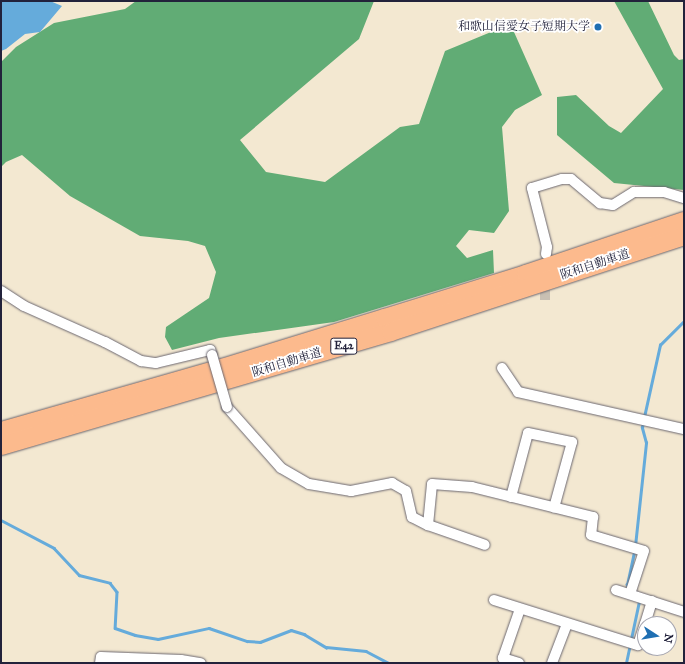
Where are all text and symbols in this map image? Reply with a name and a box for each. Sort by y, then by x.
place label: 和歌山信愛女子短期大学 [458,20,590,34]
marker: 和歌山信愛女子短期大学 [593,22,603,32]
street label: 阪和自動車道 [559,247,631,283]
road number: E42 [330,337,358,355]
street label: 阪和自動車道 [250,346,324,380]
north arrow [637,616,677,656]
text: N [661,632,676,644]

